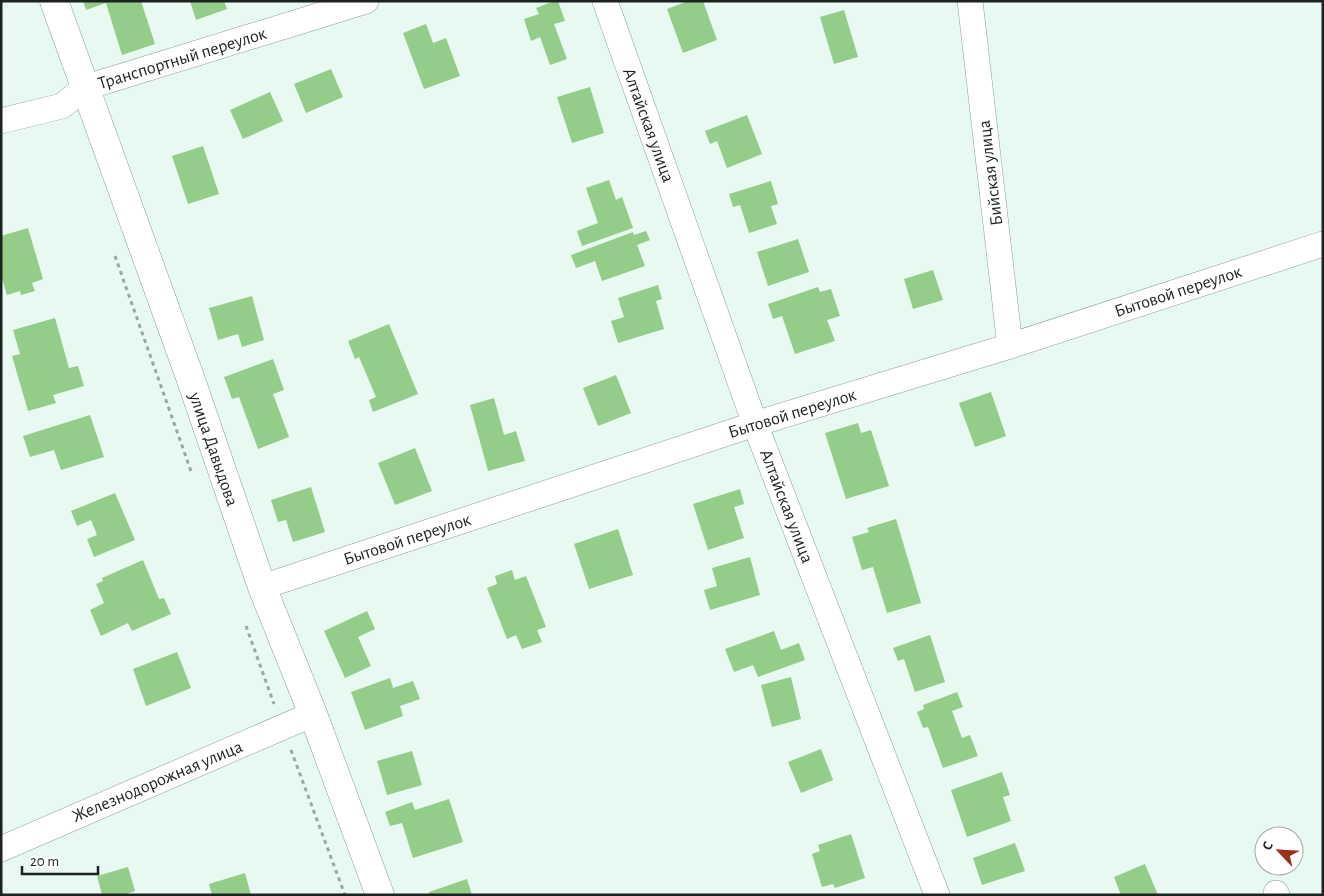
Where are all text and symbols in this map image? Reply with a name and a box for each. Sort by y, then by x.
street label: Транспортный переулок [96,25,269,93]
street label: Алтайская улица [619,66,677,185]
street label: Бийская улица [976,119,1006,227]
street label: Бытовой переулок [1112,263,1245,321]
street label: Бытовой переулок [726,386,859,442]
street label: улица Давыдова [185,389,241,509]
street label: Алтайская улица [756,447,816,566]
street label: Бытовой переулок [341,511,474,569]
street label: Железнодорожная улица [69,738,245,826]
north arrow [1254,826,1304,876]
text: С [1260,839,1276,852]
scale bar [22,844,99,876]
text: 20 m [30,854,59,869]

